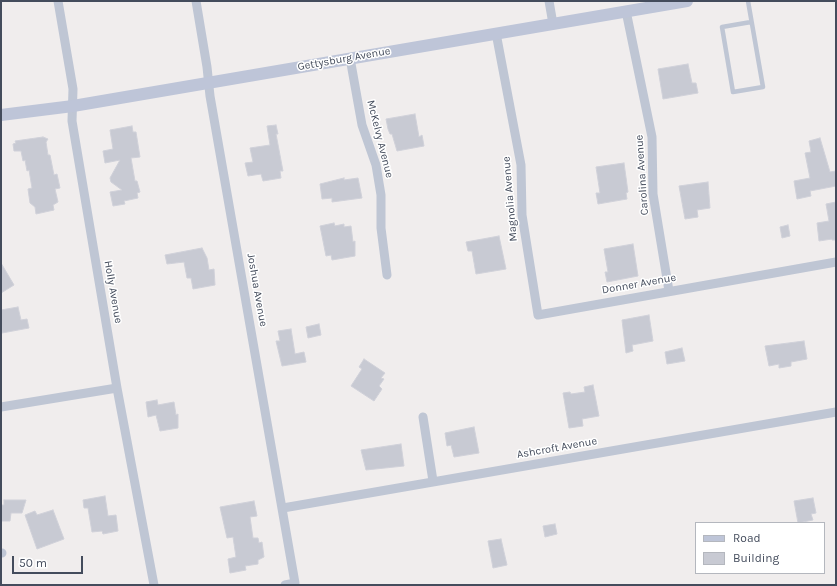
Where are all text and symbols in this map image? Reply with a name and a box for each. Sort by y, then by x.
street label: Gettysburg Avenue [297,44,391,74]
street label: McKelvy Avenue [364,99,396,179]
street label: Carolina Avenue [633,134,651,216]
street label: Magnolia Avenue [500,156,520,242]
street label: Joshua Avenue [244,252,270,328]
street label: Holly Avenue [101,260,125,324]
street label: Donner Avenue [601,271,677,297]
street label: Ashcroft Avenue [516,434,598,462]
legend [695,522,825,574]
text: Road [733,531,761,545]
scale bar [14,548,85,574]
text: Building [733,551,779,565]
text: 50 m [19,556,47,570]

